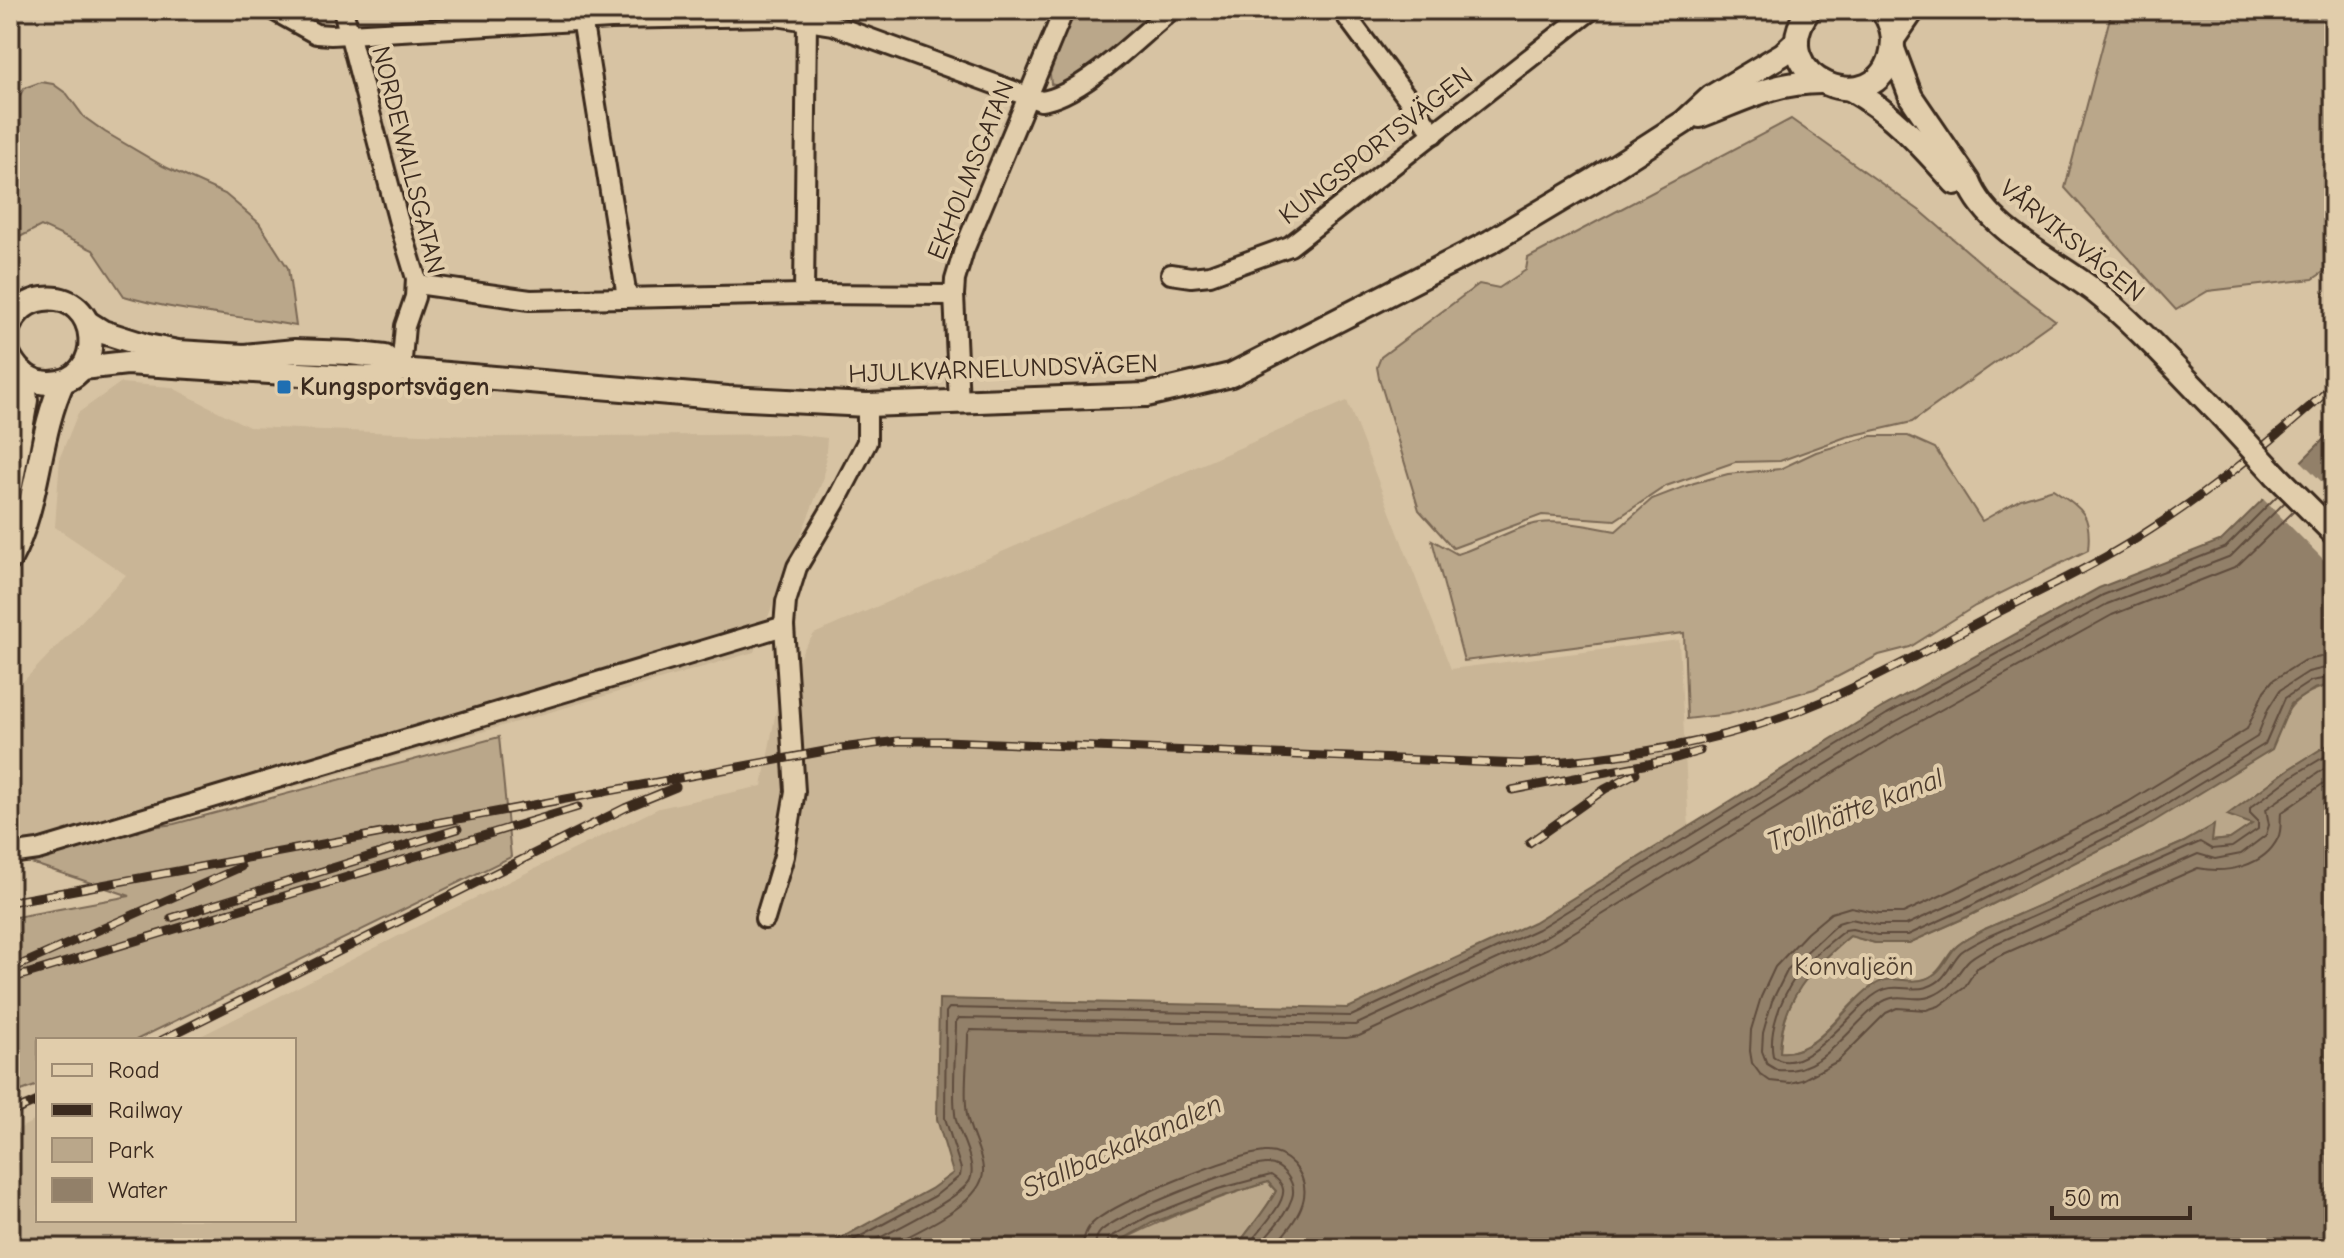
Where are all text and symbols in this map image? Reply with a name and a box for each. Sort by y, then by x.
street label: NORDEWALLSGATAN [365,43,451,277]
street label: KUNGSPORTSVÄGEN [1273,61,1479,231]
street label: EKHOLMSGATAN [921,76,1021,264]
street label: VÅRVIKSVÄGEN [1994,172,2151,308]
street label: HJULKVARNELUNDSVÄGEN [848,349,1158,389]
place label: Kungsportsvägen [300,372,490,402]
marker: Kungsportsvägen [275,378,293,396]
water label: Trollhätte kanal [1762,761,1948,858]
park label: Konvaljeön [1794,952,1914,982]
legend [36,1038,296,1222]
text: Road [108,1056,160,1084]
water label: Stallbackakanalen [1017,1088,1227,1204]
text: Railway [108,1096,182,1124]
text: Park [108,1136,154,1164]
scale bar [2052,1170,2190,1220]
text: Water [108,1176,168,1204]
text: 50 m [2064,1184,2120,1212]

